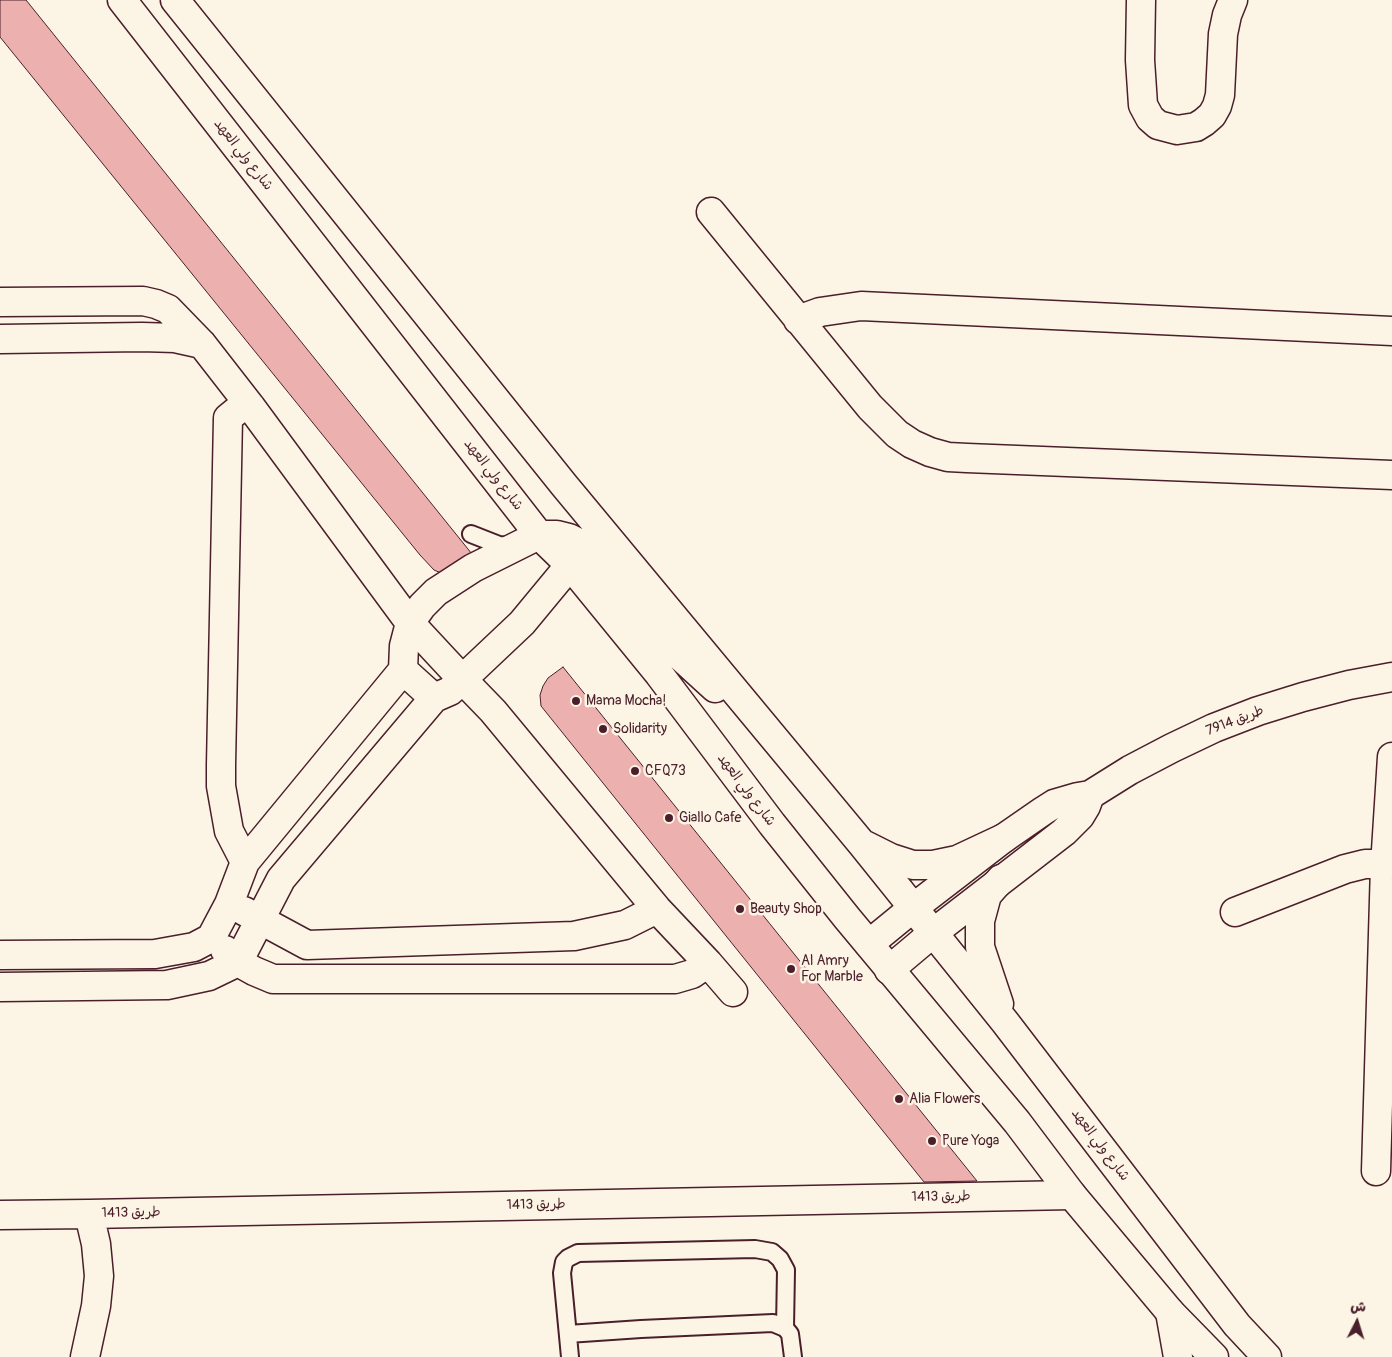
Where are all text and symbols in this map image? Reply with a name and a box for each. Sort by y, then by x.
street label: شارع ولي العهد [210,116,276,194]
street label: شارع ولي العهد [460,436,526,514]
place label: Mama Mocha! [586,693,666,709]
marker: Mama Mocha! [570,695,582,707]
street label: طريق 7914 [1204,702,1266,740]
place label: Solidarity [613,721,667,737]
marker: Solidarity [597,723,609,735]
street label: شارع ولي العهد [713,750,779,830]
place label: CFQ73 [645,763,686,779]
marker: CFQ73 [629,765,641,777]
place label: Giallo Cafe [679,810,741,826]
marker: Giallo Cafe [663,812,675,824]
place label: Beauty Shop [750,901,822,917]
marker: Beauty Shop [734,903,746,915]
place label: Al Amry For Marble [801,953,863,986]
marker: Al Amry For Marble [785,963,797,975]
place label: Alia Flowers [909,1091,980,1107]
marker: Alia Flowers [893,1093,905,1105]
street label: شارع ولي العهد [1067,1105,1133,1185]
place label: Pure Yoga [942,1133,999,1149]
marker: Pure Yoga [926,1135,938,1147]
street label: طريق 1413 [911,1188,971,1206]
street label: طريق 1413 [506,1196,566,1214]
street label: طريق 1413 [101,1204,161,1222]
north arrow [1332,1297,1382,1347]
text: ش [1350,1297,1367,1316]

